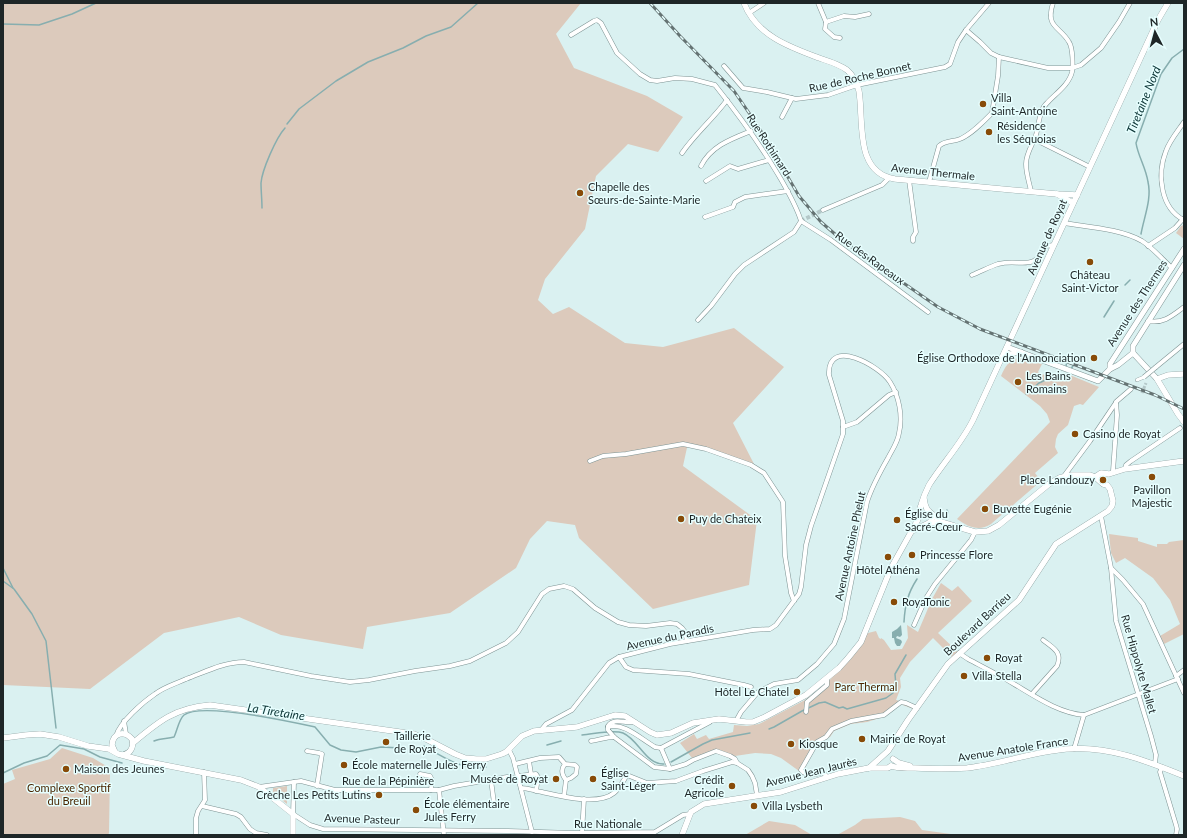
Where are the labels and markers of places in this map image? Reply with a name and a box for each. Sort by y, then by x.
place label: Villa Saint-Antoine [991,91,1058,117]
marker: Villa Saint-Antoine [978,99,988,109]
place label: Résidence les Séquoias [997,119,1056,145]
marker: Résidence les Séquoias [984,127,994,137]
place label: Chapelle des Sœurs-de-Sainte-Marie [588,180,701,206]
marker: Chapelle des Sœurs-de-Sainte-Marie [575,188,585,198]
marker: Château Saint-Victor [1085,257,1095,267]
place label: Château Saint-Victor [1061,268,1119,294]
place label: Église Orthodoxe de l'Annonciation [917,351,1086,364]
marker: Église Orthodoxe de l'Annonciation [1089,353,1099,363]
place label: Les Bains Romains [1026,369,1071,395]
marker: Les Bains Romains [1013,377,1023,387]
place label: Casino de Royat [1083,427,1161,440]
marker: Casino de Royat [1070,429,1080,439]
marker: Pavillon Majestic [1147,472,1157,482]
place label: Place Landouzy [1020,473,1095,486]
marker: Place Landouzy [1098,475,1108,485]
place label: Pavillon Majestic [1132,483,1172,509]
place label: Buvette Eugénie [993,502,1072,515]
marker: Buvette Eugénie [980,504,990,514]
place label: Église du Sacré-Cœur [905,507,962,533]
place label: Puy de Chateix [689,512,762,525]
marker: Puy de Chateix [676,514,686,524]
marker: Église du Sacré-Cœur [892,515,902,525]
place label: Princesse Flore [920,548,993,561]
marker: Princesse Flore [907,550,917,560]
marker: Hôtel Athéna [883,552,893,562]
place label: Hôtel Athéna [856,563,920,576]
place label: RoyaTonic [902,595,950,608]
marker: RoyaTonic [889,597,899,607]
place label: Royat [995,651,1023,664]
marker: Royat [982,653,992,663]
place label: Villa Stella [972,669,1022,682]
marker: Villa Stella [959,671,969,681]
place label: Hôtel Le Chatel [714,685,789,698]
marker: Hôtel Le Chatel [792,687,802,697]
place label: Taillerie de Royat [394,729,436,755]
place label: Mairie de Royat [870,732,946,745]
marker: Mairie de Royat [857,734,867,744]
marker: Taillerie de Royat [381,737,391,747]
place label: Kiosque [799,737,838,750]
marker: Kiosque [786,739,796,749]
place label: École maternelle Jules Ferry [352,758,486,771]
marker: École maternelle Jules Ferry [339,760,349,770]
place label: Maison des Jeunes [74,762,165,775]
marker: Maison des Jeunes [61,764,71,774]
place label: Église Saint-Léger [601,766,656,792]
place label: Musée de Royat [470,772,548,785]
place label: Crédit Agricole [684,773,724,799]
marker: Musée de Royat [551,774,561,784]
marker: Église Saint-Léger [588,774,598,784]
marker: Crédit Agricole [727,781,737,791]
place label: Crèche Les Petits Lutins [256,788,371,801]
marker: Crèche Les Petits Lutins [374,790,384,800]
place label: École élémentaire Jules Ferry [424,797,510,823]
place label: Villa Lysbeth [762,799,823,812]
marker: Villa Lysbeth [749,801,759,811]
marker: École élémentaire Jules Ferry [411,805,421,815]

